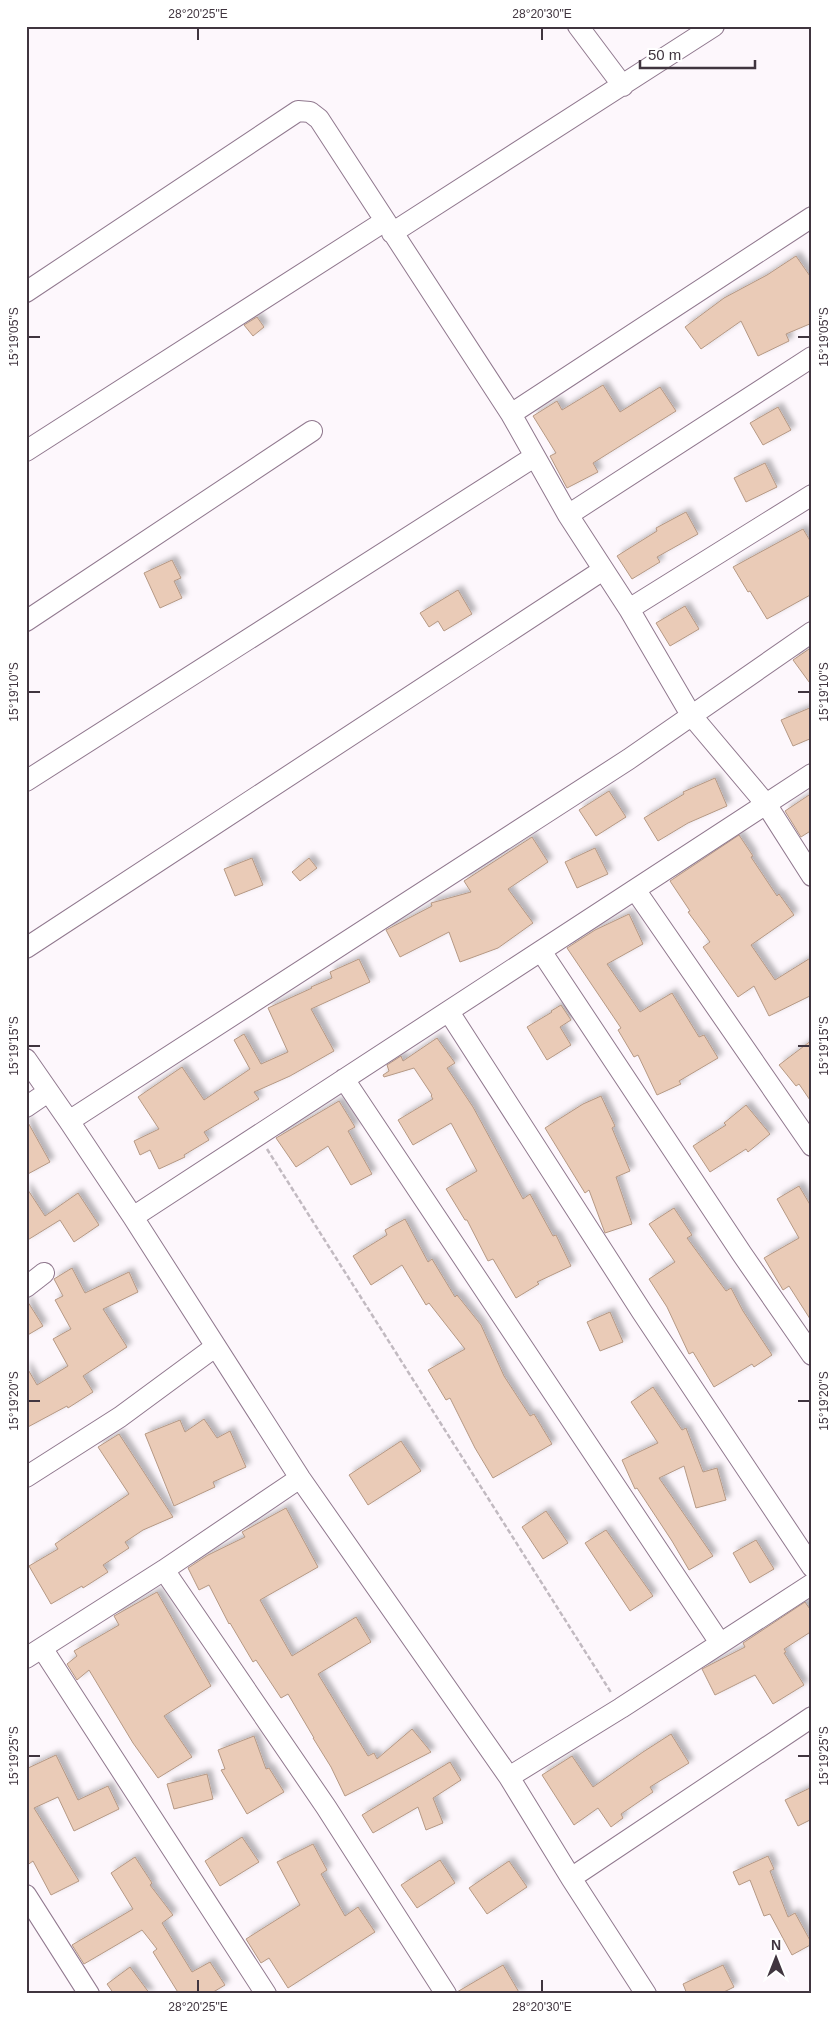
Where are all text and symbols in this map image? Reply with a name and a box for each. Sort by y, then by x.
text: 28°20'25"E [168,7,228,21]
text: 28°20'30"E [512,7,572,21]
scale bar [640,38,756,70]
text: 50 m [648,46,681,63]
text: 15°19'05"S [7,307,21,367]
text: 15°19'05"S [817,307,831,367]
text: 15°19'10"S [7,662,21,722]
text: 15°19'10"S [817,662,831,722]
text: 15°19'15"S [7,1016,21,1076]
text: 15°19'15"S [817,1016,831,1076]
text: 15°19'20"S [7,1371,21,1431]
text: 15°19'20"S [817,1371,831,1431]
text: 15°19'25"S [7,1726,21,1786]
text: 15°19'25"S [817,1726,831,1786]
north arrow [750,1932,800,1982]
text: N [771,1937,781,1953]
text: 28°20'25"E [168,2000,228,2014]
text: 28°20'30"E [512,2000,572,2014]

